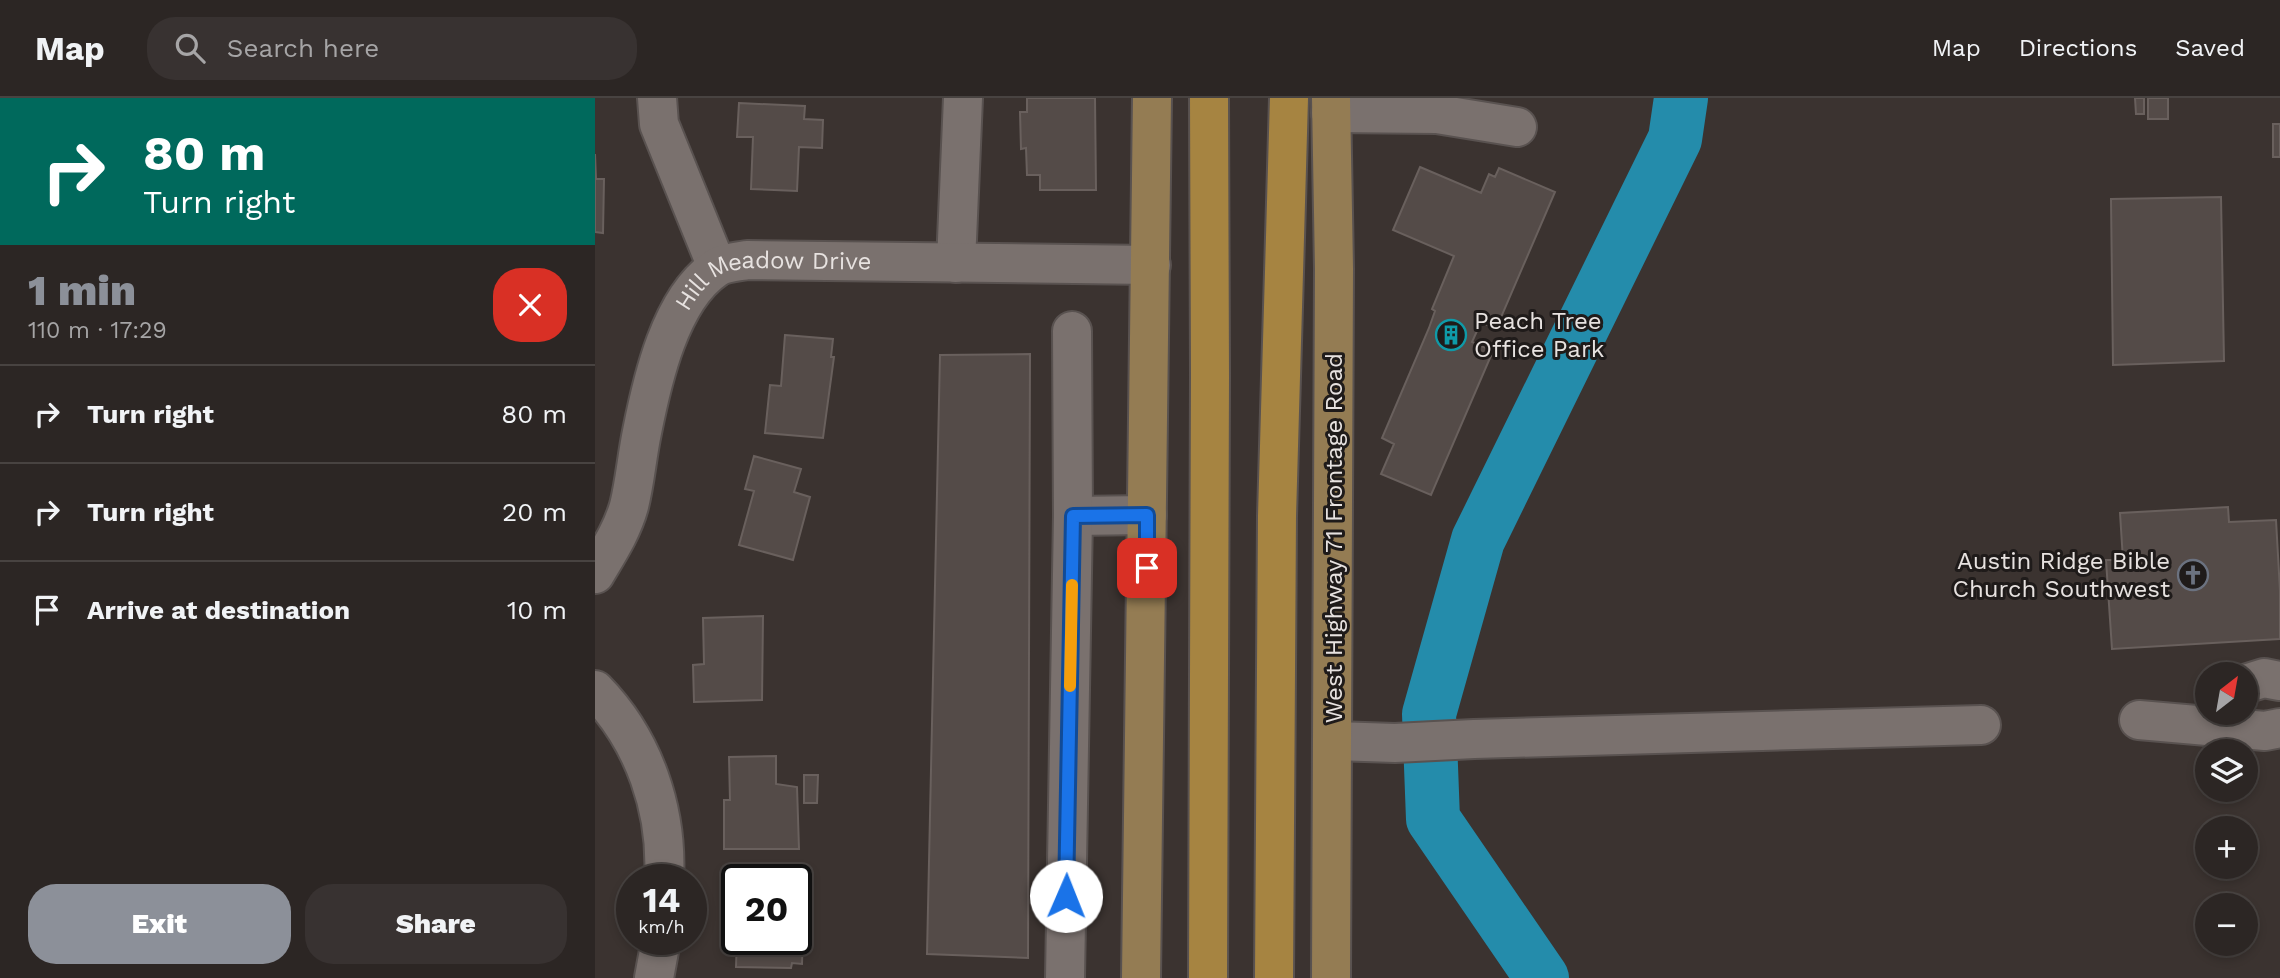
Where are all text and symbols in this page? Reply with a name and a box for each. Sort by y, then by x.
search box [147,17,637,80]
text: Map [35,29,105,68]
icon: search [171,29,209,67]
text: Search here [227,33,379,63]
text: Map [1932,34,1981,62]
text: Directions [2019,34,2137,62]
text: Saved [2175,34,2245,62]
text: 80 m [143,124,265,182]
icon: right [28,126,119,217]
text: Turn right [143,183,295,221]
street label: Hill Meadow Drive [669,246,872,316]
text: 1 min [28,266,136,315]
button: close [493,268,567,342]
place label: Peach Tree Office Park [1474,307,1605,363]
text: 110 m · 17:29 [28,317,167,344]
building icon: Peach Tree Office Park [1434,318,1468,352]
street label: West Highway 71 Frontage Road [1320,353,1348,723]
icon: right [28,395,66,433]
text: Turn right [87,399,214,429]
text: 80 m [501,399,567,429]
icon: right [28,493,66,531]
text: Turn right [87,497,214,527]
text: 20 m [502,497,567,527]
pin [1117,538,1177,598]
place label: Austin Ridge Bible Church Southwest [1952,547,2170,603]
icon: arrive [1128,549,1166,587]
church icon: Austin Ridge Bible Church Southwest [2176,558,2210,592]
icon: arrive [28,591,66,629]
text: Arrive at destination [87,595,350,625]
text: 10 m [507,595,567,625]
north arrow [2195,662,2257,724]
map controls [2195,662,2258,956]
button: layers [2195,739,2258,802]
button: + [2195,816,2258,879]
position arrow [1029,859,1103,933]
speed limit sign: 20 [721,864,812,955]
text: 14 [643,879,680,921]
button: Exit [28,884,291,964]
button: Share [305,884,567,964]
button: − [2195,893,2258,956]
text: km/h [638,916,685,937]

